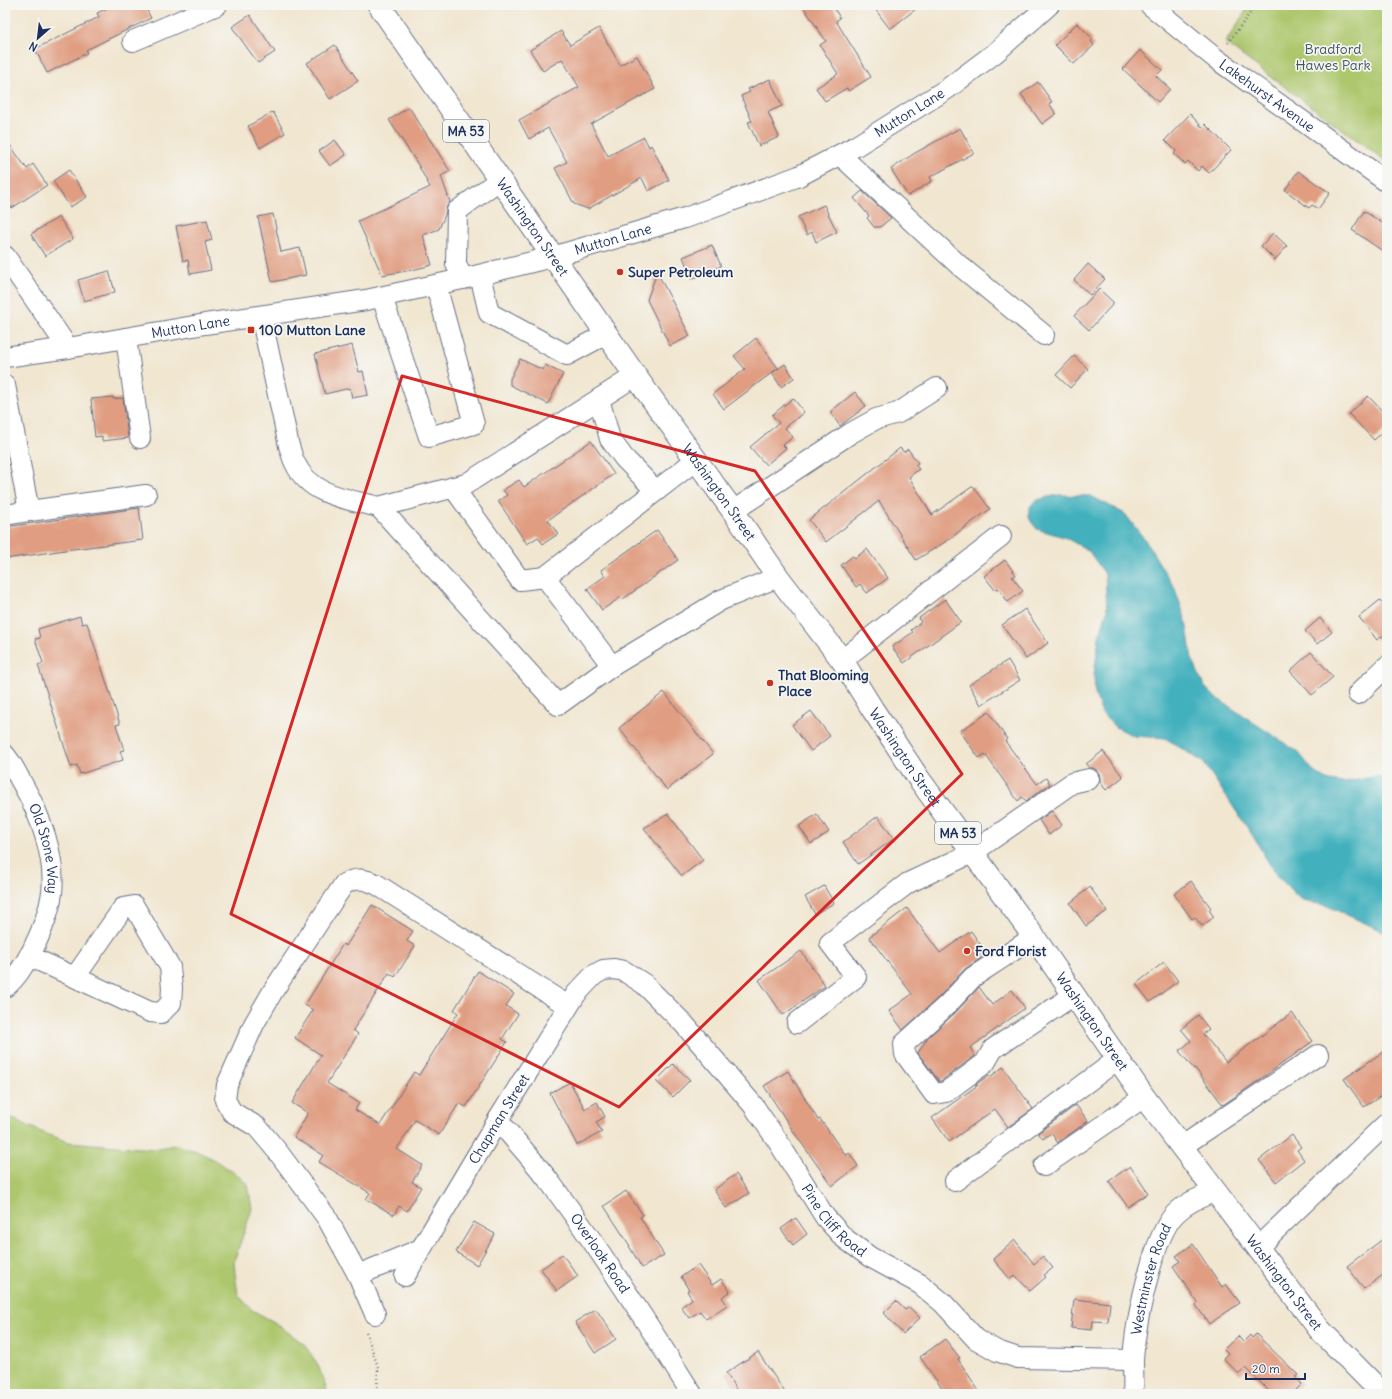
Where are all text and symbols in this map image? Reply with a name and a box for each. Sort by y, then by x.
north arrow [18,18,58,58]
text: N [27,39,40,55]
park label: Bradford Hawes Park [1295,40,1371,74]
street label: Lakehurst Avenue [1216,55,1318,136]
street label: Mutton Lane [871,84,948,141]
road number: MA 53 [443,120,489,142]
street label: Washington Street [492,175,573,280]
street label: Mutton Lane [572,219,654,259]
place label: Super Petroleum [628,263,734,281]
marker: Super Petroleum [615,267,625,277]
street label: Mutton Lane [150,311,231,342]
place label: 100 Mutton Lane [259,321,366,339]
marker: 100 Mutton Lane [246,325,256,335]
street label: Washington Street [678,440,760,544]
place label: That Blooming Place [778,666,869,700]
marker: That Blooming Place [765,678,775,688]
street label: Washington Street [865,704,945,810]
street label: Old Stone Way [25,800,62,895]
road number: MA 53 [935,822,981,844]
place label: Ford Florist [975,942,1046,960]
marker: Ford Florist [962,946,972,956]
street label: Washington Street [1052,969,1132,1074]
street label: Chapman Street [465,1070,533,1167]
street label: Pine Cliff Road [798,1181,870,1261]
street label: Overlook Road [566,1210,634,1297]
street label: Westminster Road [1127,1220,1175,1336]
street label: Washington Street [1242,1231,1326,1334]
scale bar [1246,1355,1305,1381]
text: 20 m [1252,1361,1280,1376]

